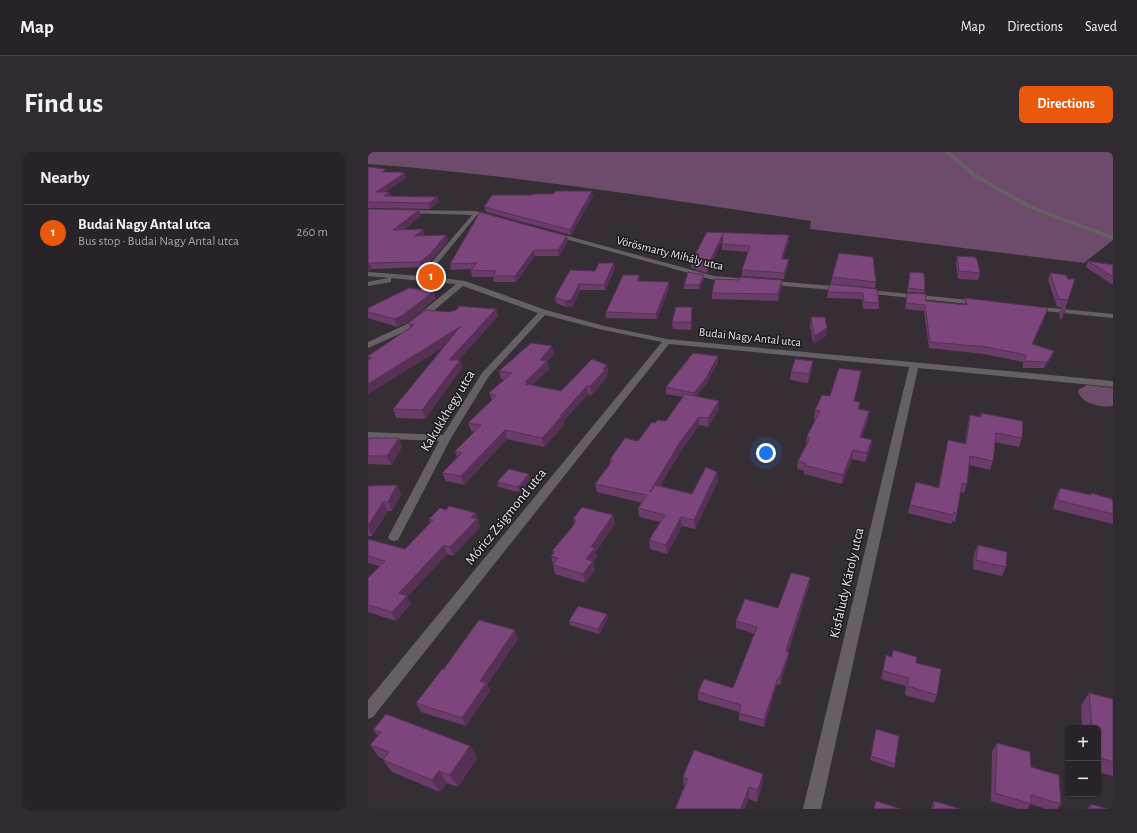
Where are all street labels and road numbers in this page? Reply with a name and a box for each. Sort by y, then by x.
street label: Vörösmarty Mihály utca [615,234,725,273]
street label: Budai Nagy Antal utca [698,326,802,349]
street label: Kakukkhegy utca [418,367,478,454]
street label: Móricz Zsigmond utca [463,466,549,568]
street label: Kisfaludy Károly utca [827,526,867,640]

